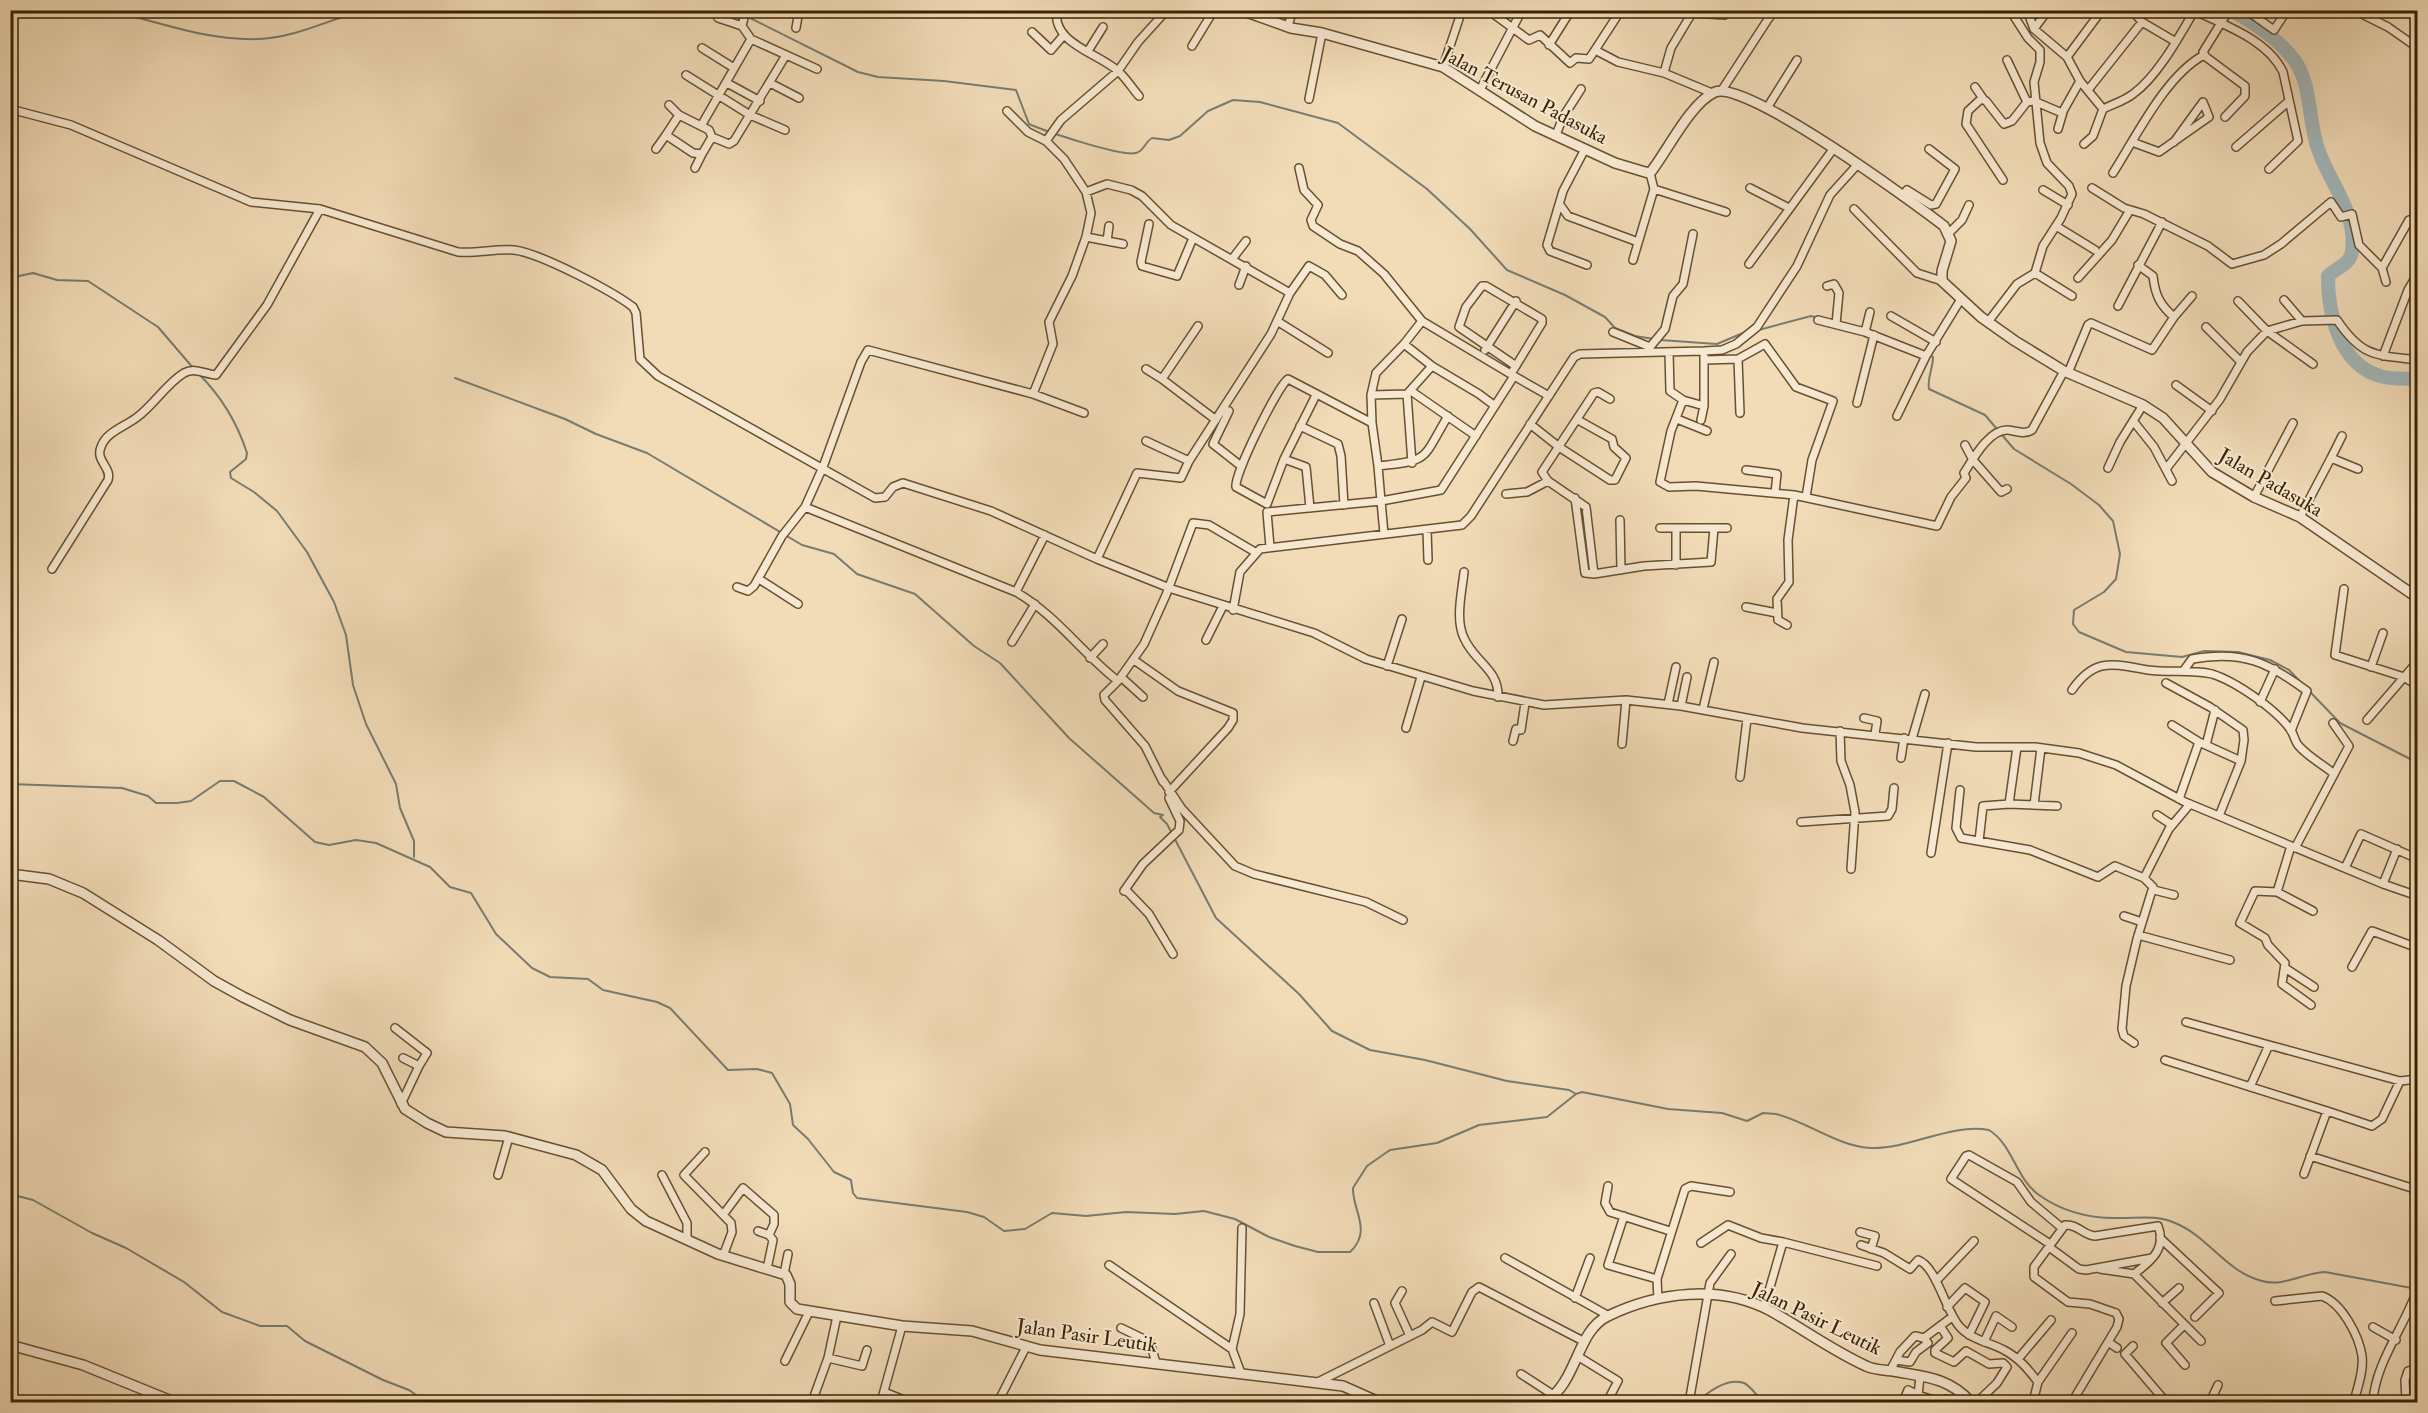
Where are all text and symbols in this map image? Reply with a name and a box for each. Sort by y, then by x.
street label: Jalan Terusan Padasuka [1437,41,1613,150]
street label: Jalan Padasuka [2213,442,2328,523]
street label: Jalan Pasir Leutik [1747,1276,1886,1361]
street label: Jalan Pasir Leutik [1014,1313,1159,1358]

